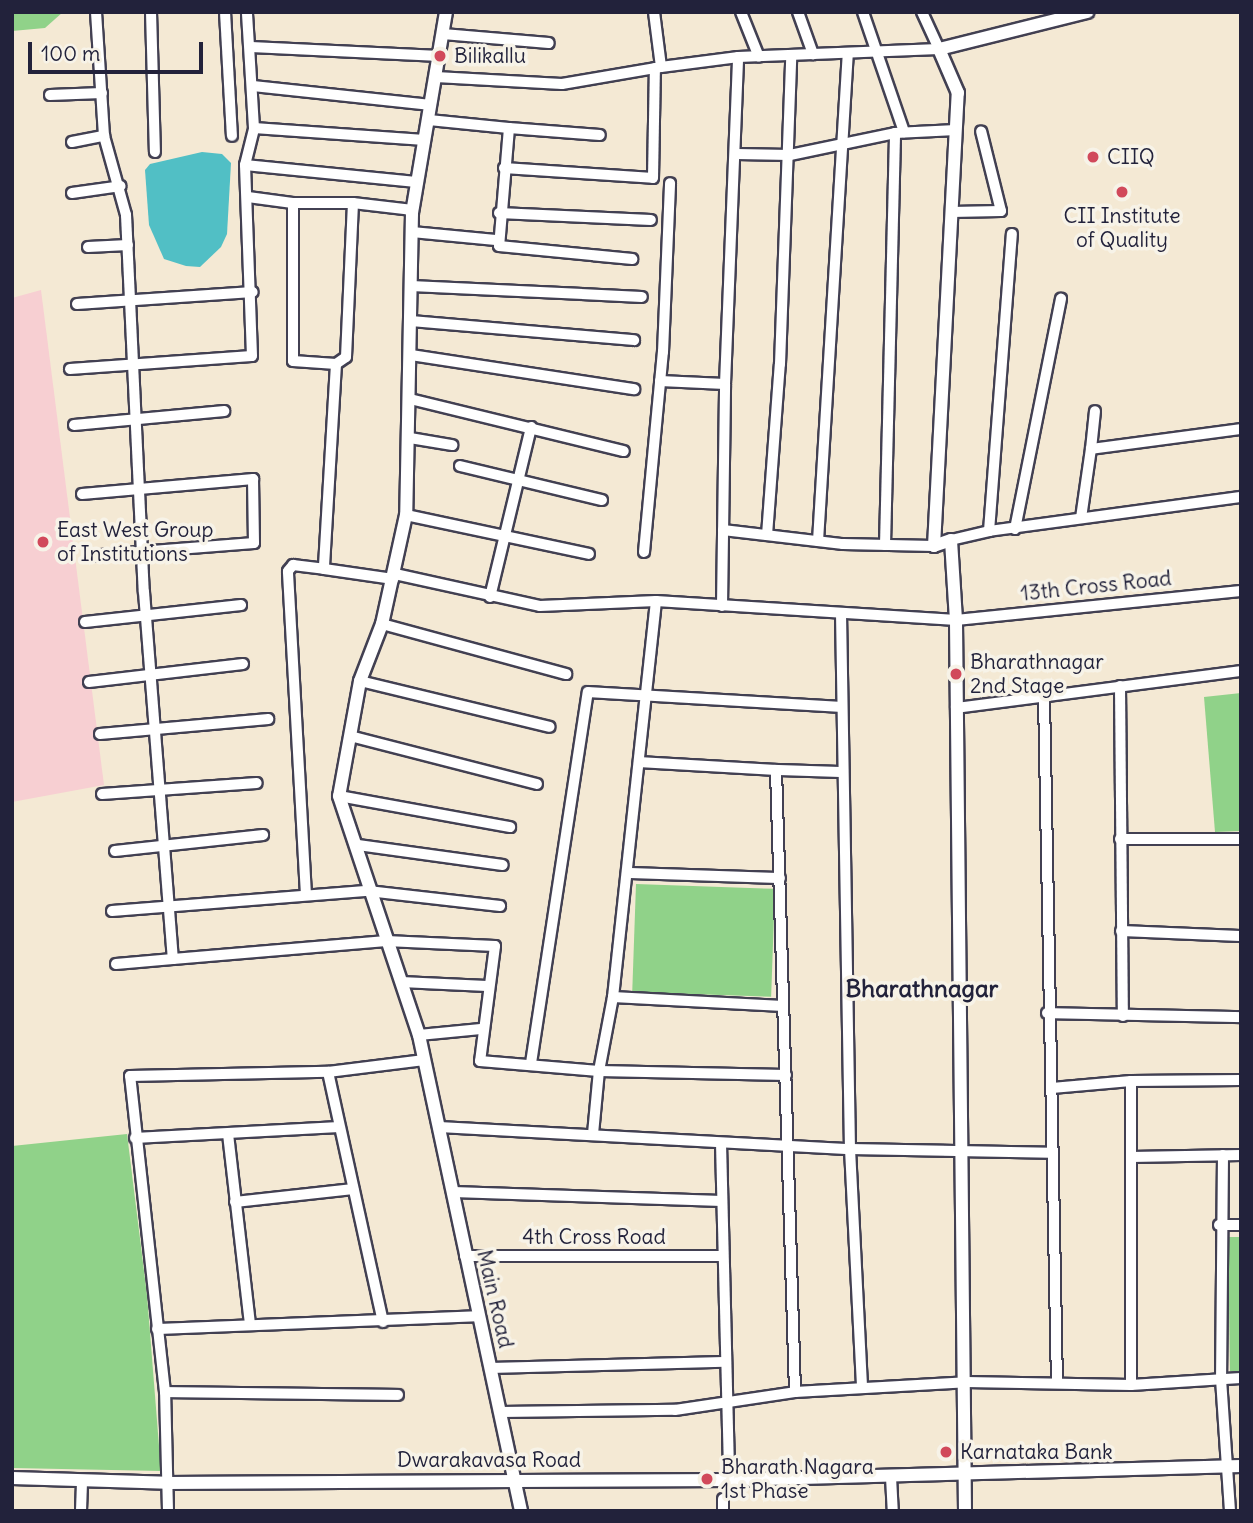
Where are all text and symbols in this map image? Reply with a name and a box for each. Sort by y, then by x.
scale bar [32,28,206,72]
text: 100 m [41,40,100,67]
place label: Bilikallu [454,43,526,69]
marker: Bilikallu [432,48,448,64]
place label: CIIQ [1107,144,1155,170]
marker: CIIQ [1085,149,1101,165]
marker: CII Institute of Quality [1114,184,1130,200]
place label: CII Institute of Quality [1063,203,1181,253]
place label: East West Group of Institutions [57,517,213,567]
marker: East West Group of Institutions [35,534,51,550]
street label: 13th Cross Road [1019,566,1173,606]
place label: Bharathnagar 2nd Stage [970,649,1104,699]
marker: Bharathnagar 2nd Stage [948,666,964,682]
district label: Bharathnagar [846,975,998,1003]
street label: 4th Cross Road [522,1224,666,1250]
street label: Main Road [471,1247,519,1351]
place label: Karnataka Bank [960,1439,1113,1465]
marker: Karnataka Bank [938,1444,954,1460]
street label: Dwarakavasa Road [397,1447,581,1473]
place label: Bharath Nagara 1st Phase [721,1454,874,1504]
marker: Bharath Nagara 1st Phase [699,1471,715,1487]

